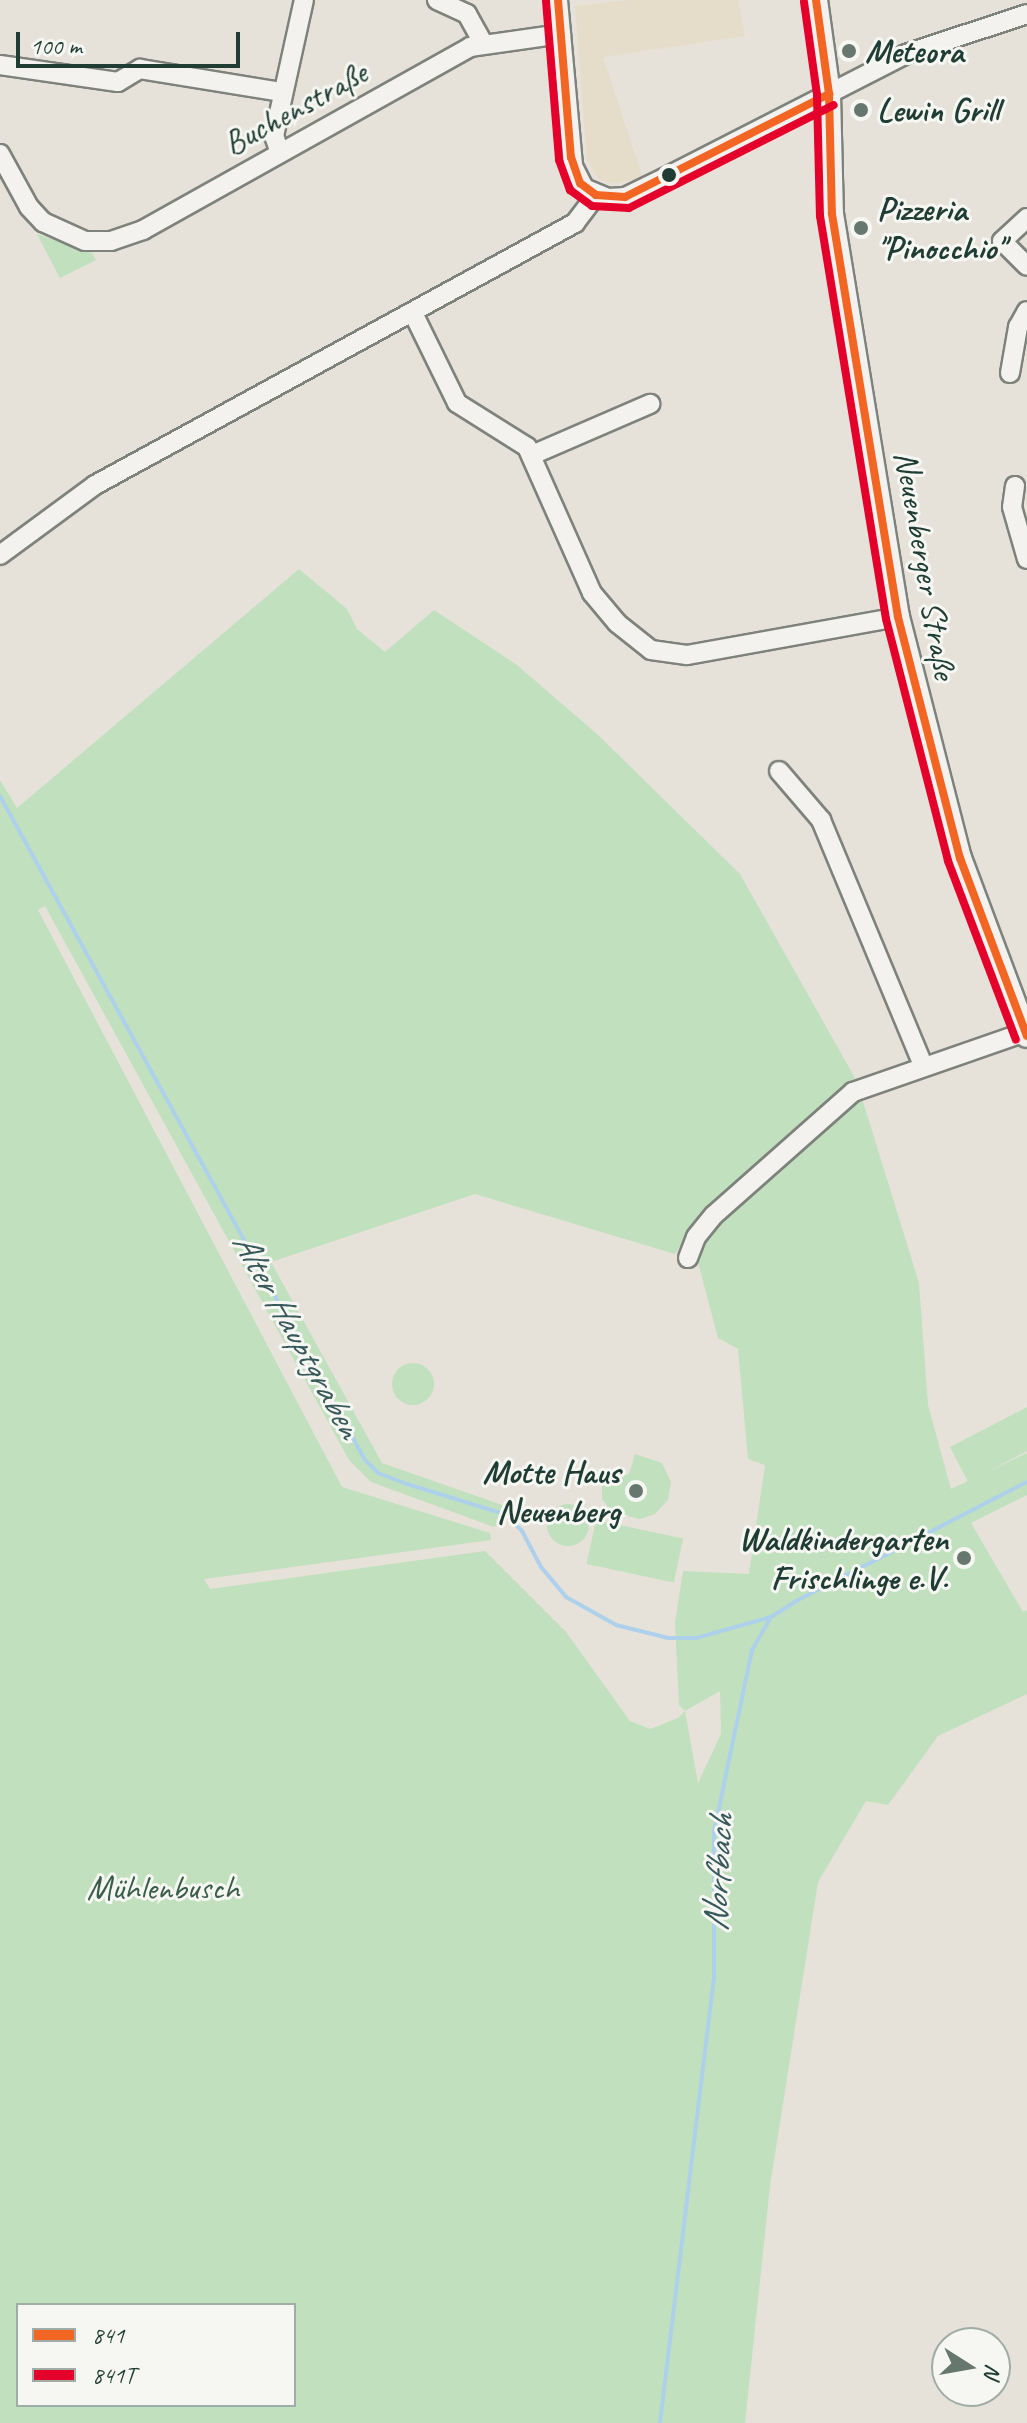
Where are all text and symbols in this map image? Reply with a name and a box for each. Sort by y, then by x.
scale bar [20,16,244,66]
text: 100 m [30,31,82,61]
place label: Meteora [865,31,963,71]
marker: Meteora [840,42,858,60]
street label: Buchenstraße [216,52,374,164]
place label: Lewin Grill [877,90,999,130]
marker: Lewin Grill [852,101,870,119]
unlabelled marker [661,167,677,183]
place label: Pizzeria "Pinocchio" [877,188,1004,268]
marker: Pizzeria "Pinocchio" [852,219,870,237]
street label: Neuenberger Straße [886,447,966,683]
water label: Alter Hauptgraben [223,1225,371,1445]
place label: Motte Haus Neuenberg [482,1451,620,1530]
marker: Motte Haus Neuenberg [627,1482,645,1500]
place label: Waldkindergarten Frischlinge e.V. [738,1518,948,1598]
marker: Waldkindergarten Frischlinge e.V. [955,1549,973,1567]
water label: Norfbach [693,1813,743,1933]
park label: Mühlenbusch [87,1868,239,1908]
legend [16,2303,296,2407]
text: 841 [92,2320,124,2350]
north arrow [931,2327,1011,2407]
text: 841T [92,2360,135,2390]
text: N [978,2362,1008,2381]

